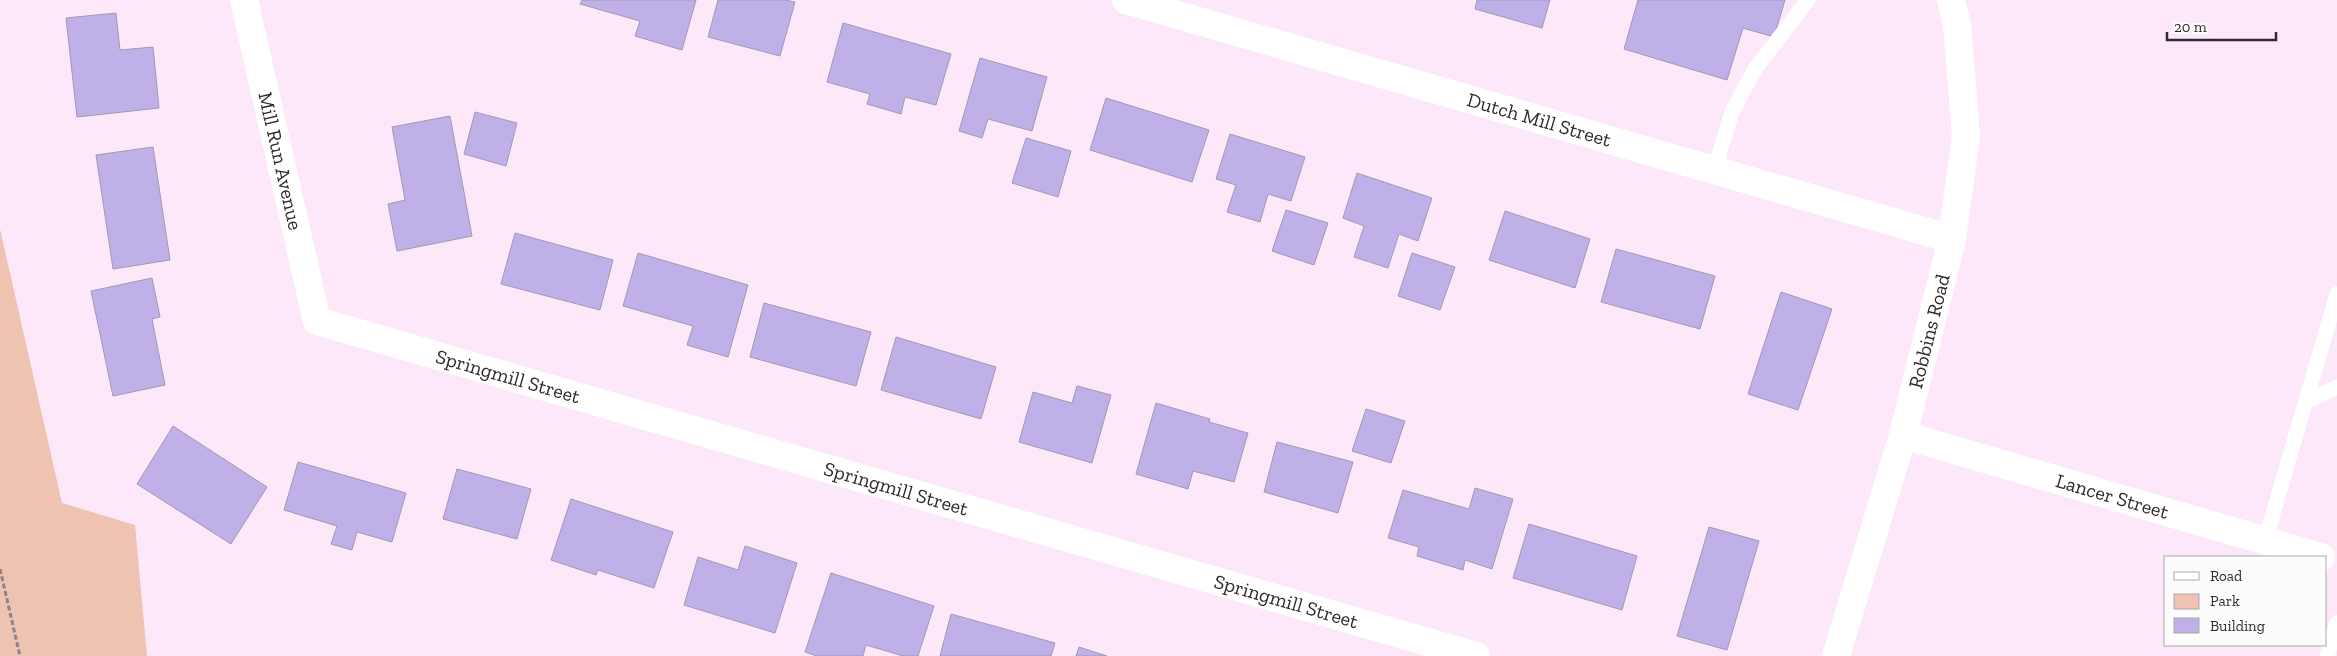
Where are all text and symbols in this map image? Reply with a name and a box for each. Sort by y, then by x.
scale bar [2167,10,2276,42]
text: 20 m [2174,18,2207,36]
street label: Dutch Mill Street [1464,87,1614,152]
street label: Mill Run Avenue [253,90,308,232]
street label: Robbins Road [1903,271,1955,391]
street label: Springmill Street [433,344,583,409]
street label: Springmill Street [821,456,972,521]
street label: Lancer Street [2053,468,2172,524]
legend [2164,556,2327,646]
text: Road [2210,567,2243,585]
street label: Springmill Street [1211,569,1362,633]
text: Park [2210,592,2240,610]
text: Building [2210,617,2265,635]

